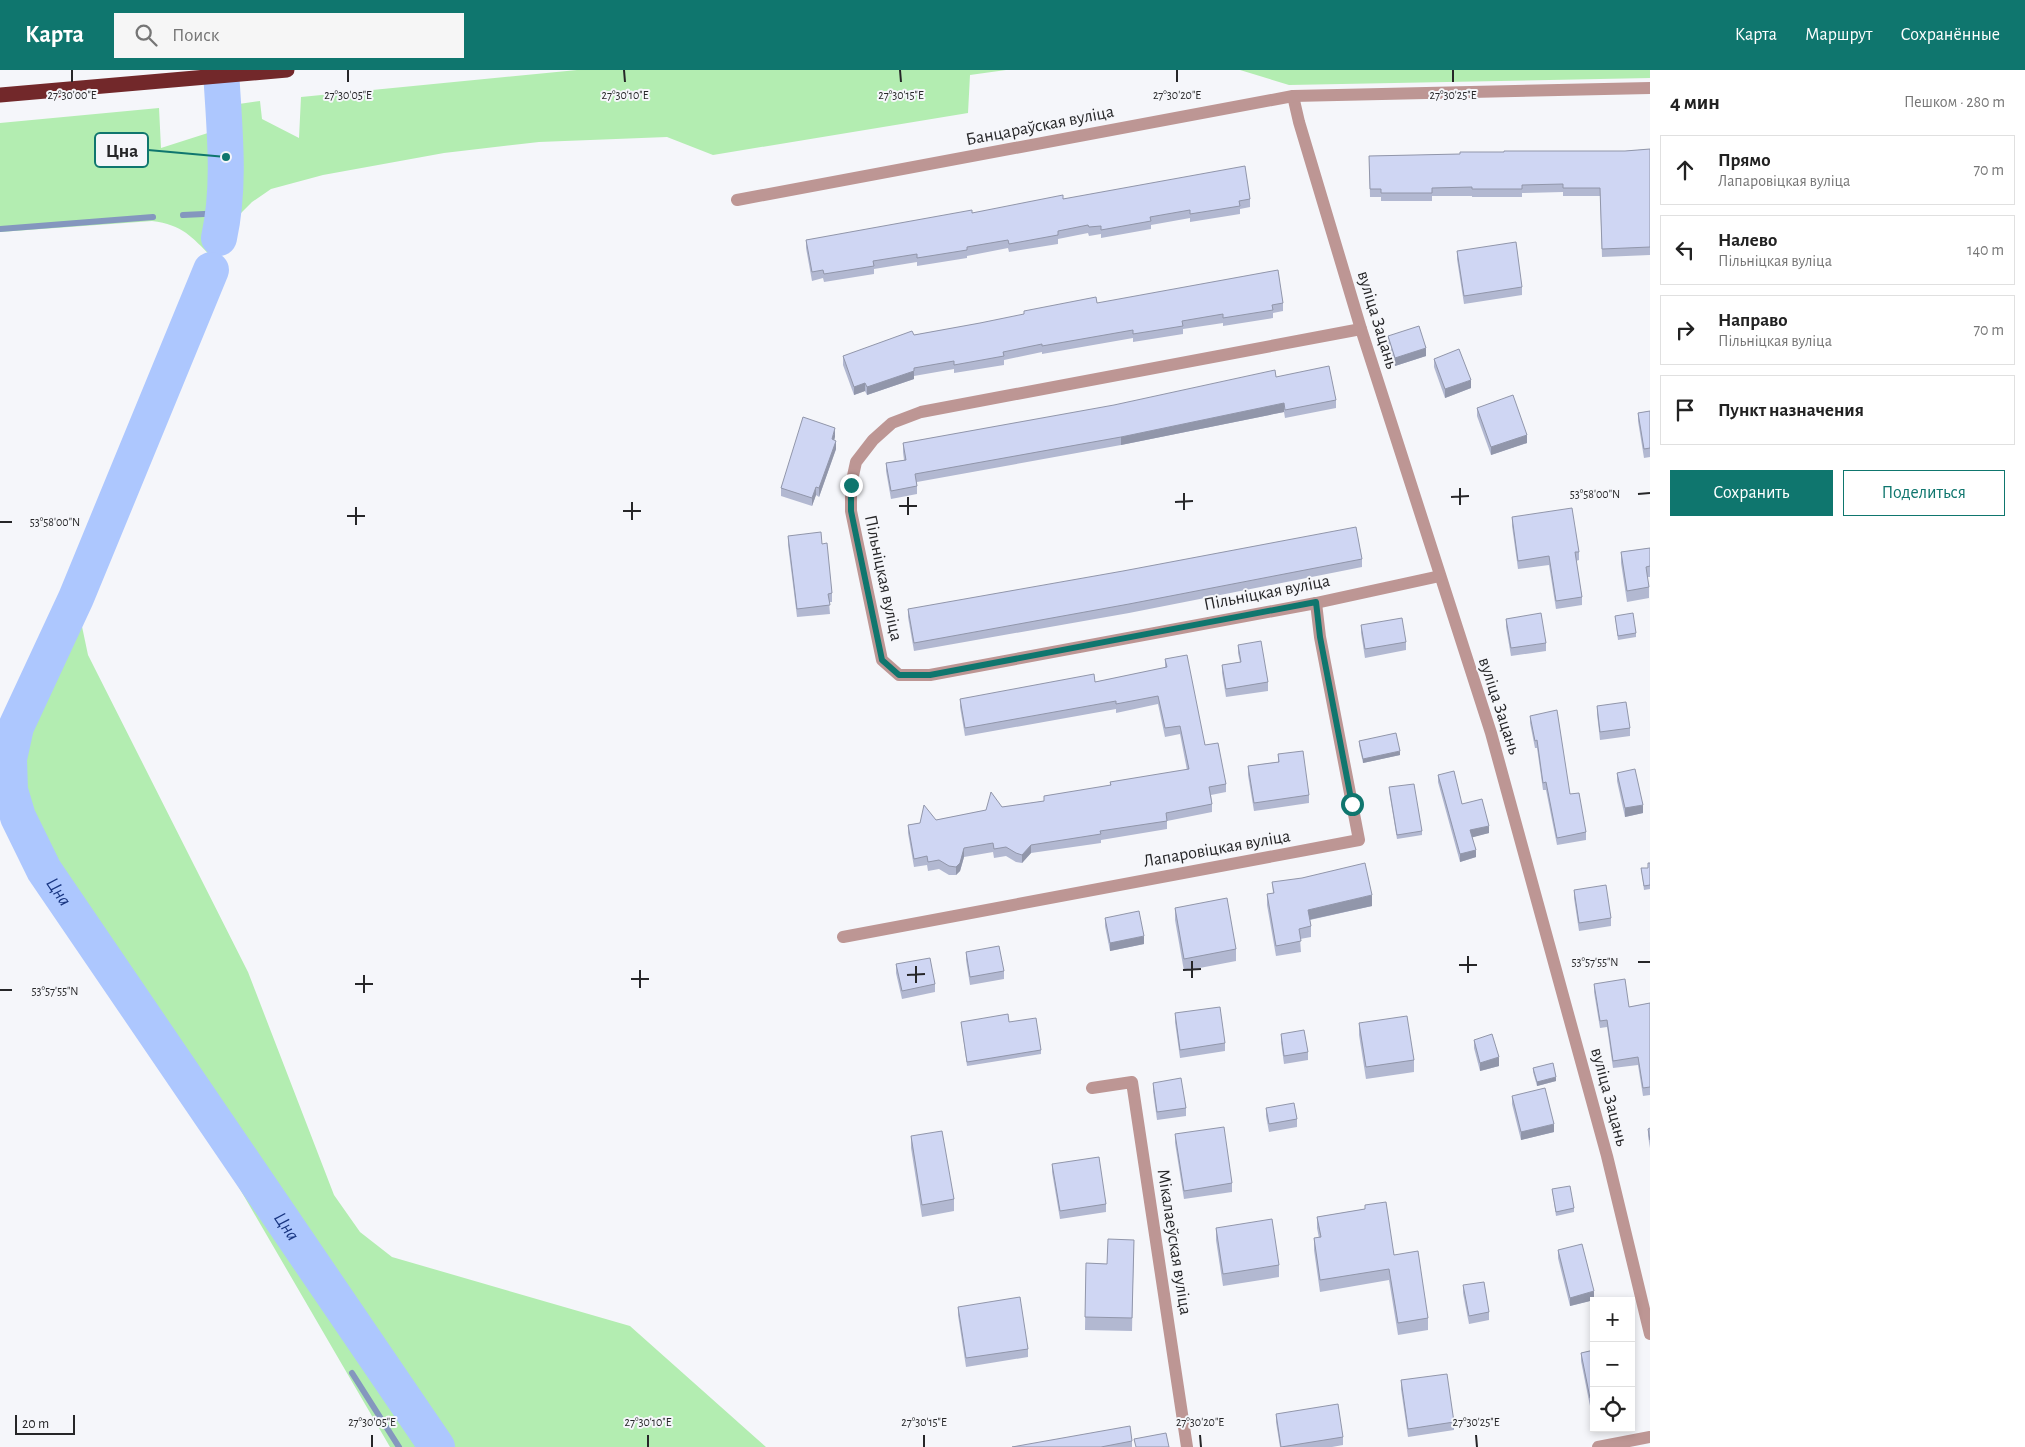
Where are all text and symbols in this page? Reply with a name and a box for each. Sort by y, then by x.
search box [114,13,464,58]
icon: search [132,21,160,49]
text: Карта [25,23,84,47]
text: Поиск [172,26,219,45]
text: Карта [1735,26,1777,44]
text: Маршрут [1805,26,1873,44]
text: Сохранённые [1901,26,2000,44]
text: 27°30'00"E [47,89,97,101]
text: 27°30'05"E [324,89,372,101]
text: 27°30'10"E [602,89,649,101]
text: 27°30'15"E [878,89,924,101]
text: 27°30'20"E [1153,89,1201,101]
text: 27°30'25"E [1430,89,1477,101]
text: 4 мин [1670,92,1720,113]
text: Пешком · 280 m [1904,94,2005,110]
street label: Банцараўская вуліца [964,103,1116,149]
callout: Цна [95,133,148,167]
text: Цна [106,142,138,161]
text: Прямо [1718,151,1771,170]
icon: ahead [1671,156,1699,184]
text: 70 m [1973,162,2004,178]
text: Лапаровіцкая вуліца [1718,173,1850,189]
text: Налево [1718,231,1777,250]
icon: left [1671,236,1699,264]
text: 140 m [1967,242,2004,258]
text: Пільніцкая вуліца [1718,253,1832,269]
street label: вуліца Зацань [1354,269,1400,371]
text: Направо [1718,311,1788,330]
icon: right [1671,316,1699,344]
text: 70 m [1973,322,2004,338]
text: Пільніцкая вуліца [1718,333,1832,349]
icon: arrive [1671,396,1699,424]
text: Пункт назначения [1718,401,1864,420]
button: Сохранить [1670,470,1833,516]
button: Поделиться [1843,470,2005,516]
route end [840,474,863,497]
text: 53°58'00"N [1570,488,1620,500]
street label: Пільніцкая вуліца [861,513,905,643]
text: 53°58'00"N [30,516,80,528]
street label: Пільніцкая вуліца [1202,572,1332,614]
street label: вуліца Зацань [1475,655,1523,757]
route start [1341,793,1364,816]
street label: Лапаровіцкая вуліца [1142,827,1292,871]
water label: Цна [42,874,75,909]
text: 53°57'55"N [1571,956,1619,968]
text: 53°57'55"N [31,985,79,997]
street label: вуліца Зацань [1587,1046,1631,1149]
street label: Мікалаеўская вуліца [1154,1168,1194,1316]
water label: Цна [270,1209,303,1244]
map controls [1590,1297,1635,1432]
button: + [1590,1297,1635,1342]
button: − [1590,1342,1635,1387]
button: locate [1590,1387,1635,1432]
scale bar [15,1412,75,1435]
text: 27°30'05"E [348,1416,396,1428]
text: 27°30'10"E [625,1416,672,1428]
text: 27°30'15"E [901,1416,947,1428]
text: 27°30'20"E [1176,1416,1224,1428]
text: 27°30'25"E [1453,1416,1500,1428]
text: 20 m [22,1417,49,1431]

